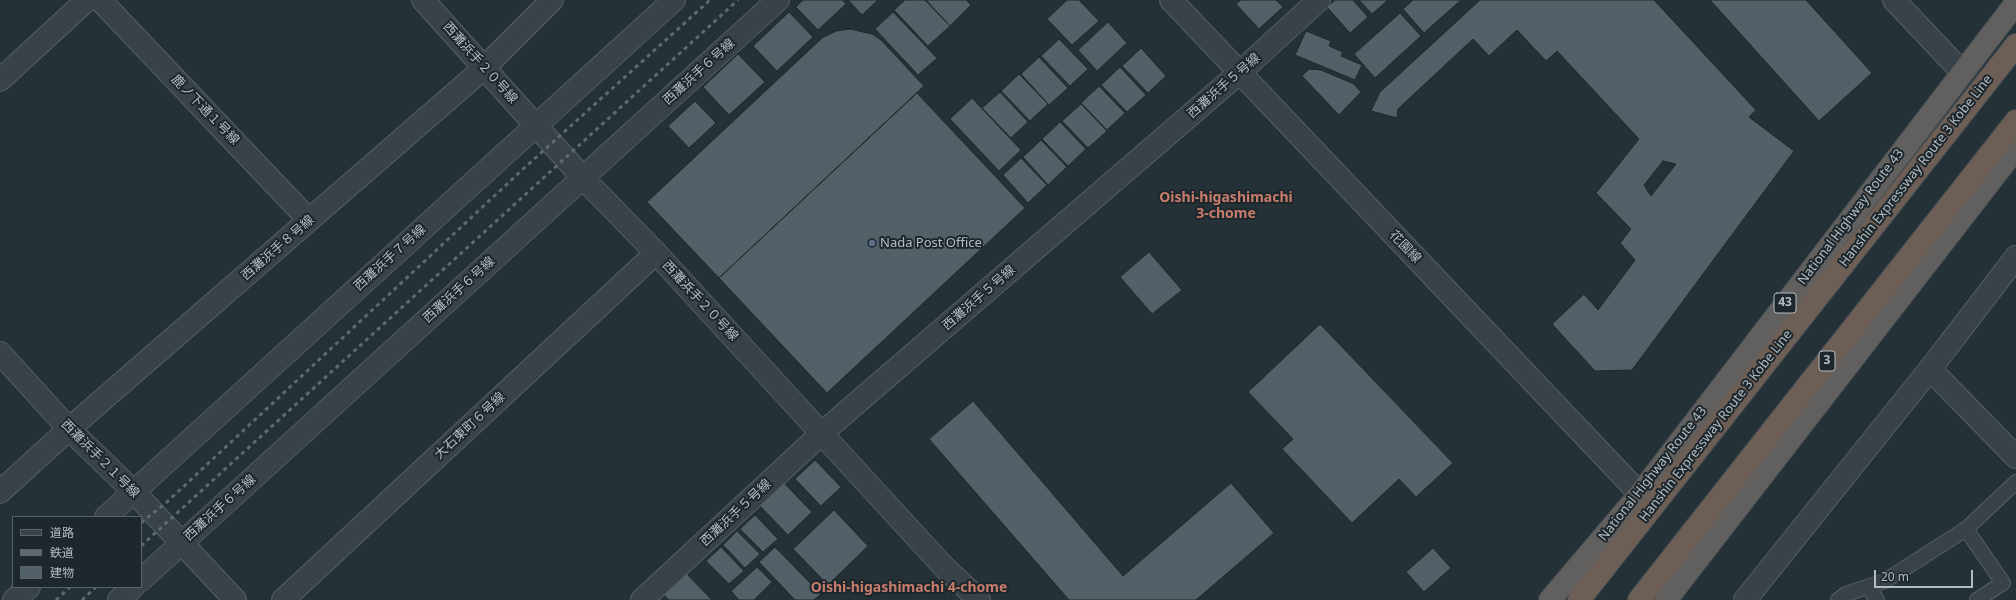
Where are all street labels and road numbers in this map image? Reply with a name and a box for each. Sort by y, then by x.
street label: 西灘浜手２０号線 [439,19,521,107]
street label: 西灘浜手６号線 [660,36,738,108]
street label: 西灘浜手５号線 [1185,50,1263,122]
street label: 鹿ノ下通１号線 [168,72,242,148]
street label: Hanshin Expressway Route 3 Kobe Line [1836,72,1996,270]
street label: National Highway Route 43 [1795,146,1907,288]
street label: 西灘浜手８号線 [239,212,317,284]
street label: 西灘浜手７号線 [351,222,429,294]
street label: 花園線 [1386,228,1424,266]
street label: 西灘浜手６号線 [420,254,498,326]
street label: 西灘浜手２０号線 [659,258,741,344]
street label: 西灘浜手５号線 [940,262,1018,334]
road number: 43 [1774,293,1796,313]
street label: Hanshin Expressway Route 3 Kobe Line [1636,327,1796,525]
road number: 3 [1819,351,1835,371]
street label: 大石東町６号線 [431,389,509,463]
street label: National Highway Route 43 [1596,404,1710,544]
street label: 西灘浜手２１号線 [58,417,142,501]
street label: 西灘浜手６号線 [181,472,259,544]
street label: 西灘浜手５号線 [697,476,775,550]

